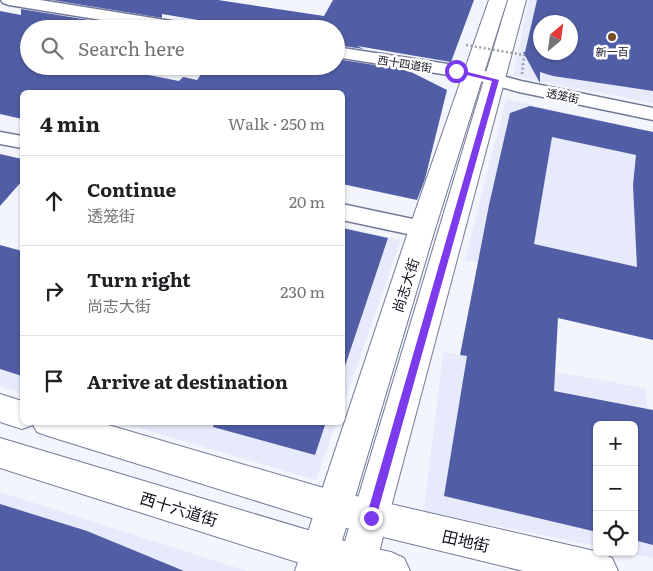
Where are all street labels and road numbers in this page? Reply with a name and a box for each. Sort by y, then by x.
street label: 西十四道街 [377,51,433,75]
street label: 透笼街 [545,84,581,106]
street label: 尚志大街 [387,255,423,315]
street label: 西十六道街 [137,485,221,531]
street label: 田地街 [440,523,492,557]

